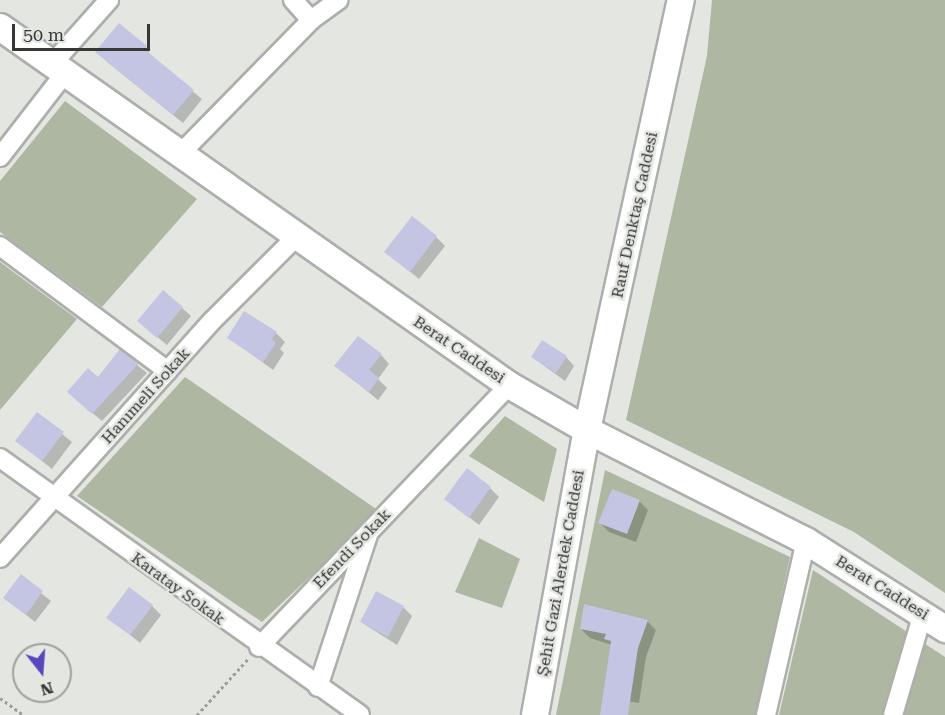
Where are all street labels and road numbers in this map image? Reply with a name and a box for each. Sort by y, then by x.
street label: Rauf Denktaş Caddesi [608,130,662,300]
street label: Berat Caddesi [409,312,509,388]
street label: Hanımeli Sokak [98,344,194,448]
street label: Şehit Gazi Alerdek Caddesi [533,468,589,678]
street label: Efendi Sokak [309,505,395,593]
street label: Karatay Sokak [127,549,229,629]
street label: Berat Caddesi [832,552,932,624]

